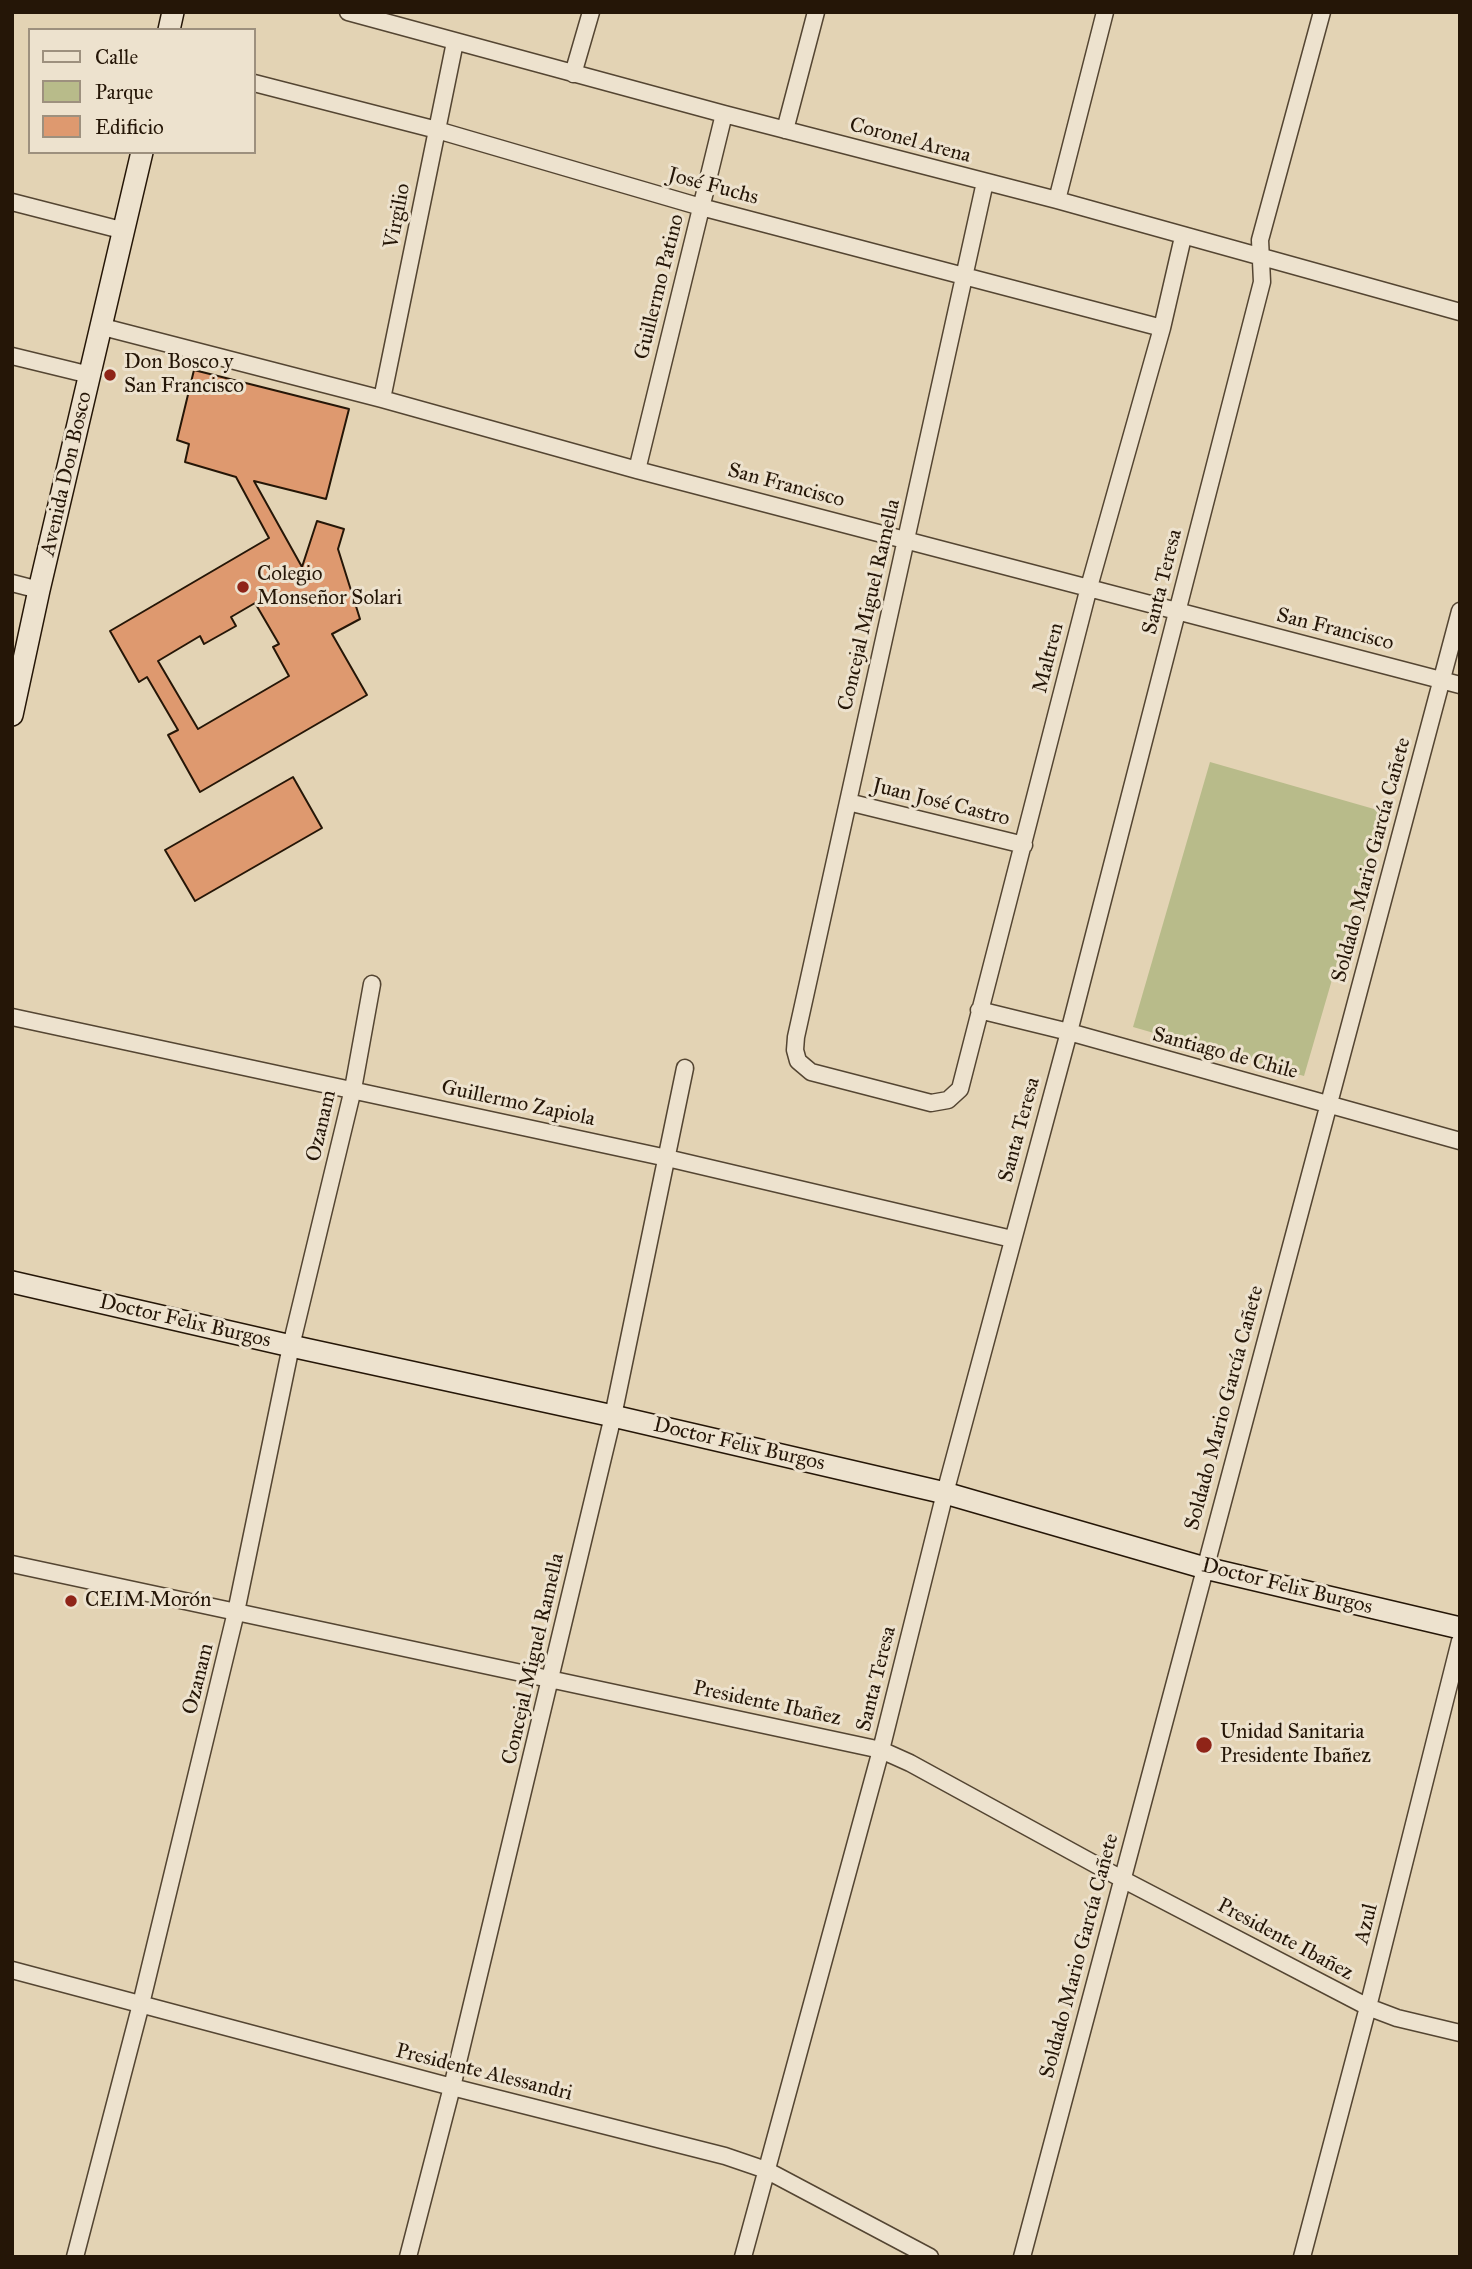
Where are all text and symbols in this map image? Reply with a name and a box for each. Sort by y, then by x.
legend [28,28,256,154]
text: Calle [95,44,138,70]
text: Parque [95,79,153,105]
street label: Coronel Arena [847,113,973,169]
text: Edificio [95,114,164,140]
street label: José Fuchs [665,163,761,211]
street label: Virgilio [379,181,417,251]
street label: Guillermo Patino [630,212,690,362]
place label: Don Bosco y San Francisco [124,350,244,400]
marker: Don Bosco y San Francisco [102,367,118,383]
street label: Avenida Don Bosco [36,389,98,559]
street label: San Francisco [725,458,847,514]
street label: Concejal Miguel Ramella [833,497,907,713]
street label: Santa Teresa [1138,527,1188,637]
place label: Colegio Monseñor Solari [257,562,402,612]
marker: Colegio Monseñor Solari [235,579,251,595]
street label: San Francisco [1274,603,1396,657]
street label: Maltren [1028,620,1070,696]
street label: Soldado Mario García Cañete [1327,735,1417,985]
street label: Juan José Castro [870,774,1012,832]
street label: Santiago de Chile [1150,1023,1300,1085]
street label: Guillermo Zapiola [439,1075,597,1133]
street label: Santa Teresa [994,1075,1046,1185]
street label: Ozanam [302,1088,342,1164]
street label: Soldado Mario García Cañete [1180,1283,1270,1533]
street label: Doctor Felix Burgos [97,1290,273,1354]
street label: Doctor Felix Burgos [651,1413,827,1477]
street label: Concejal Miguel Ramella [497,1551,571,1767]
street label: Doctor Felix Burgos [1199,1554,1375,1620]
place label: CEIM Morón [85,1588,211,1614]
marker: CEIM Morón [63,1593,79,1609]
street label: Santa Teresa [852,1624,902,1734]
street label: Ozanam [178,1641,220,1717]
street label: Presidente Ibañez [691,1676,843,1732]
place label: Unidad Sanitaria Presidente Ibañez [1220,1720,1371,1770]
marker: Unidad Sanitaria Presidente Ibañez [1194,1735,1214,1755]
street label: Soldado Mario García Cañete [1035,1831,1125,2081]
street label: Presidente Ibañez [1212,1893,1358,1987]
street label: Azul [1350,1901,1384,1947]
street label: Presidente Alessandri [393,2039,575,2107]

